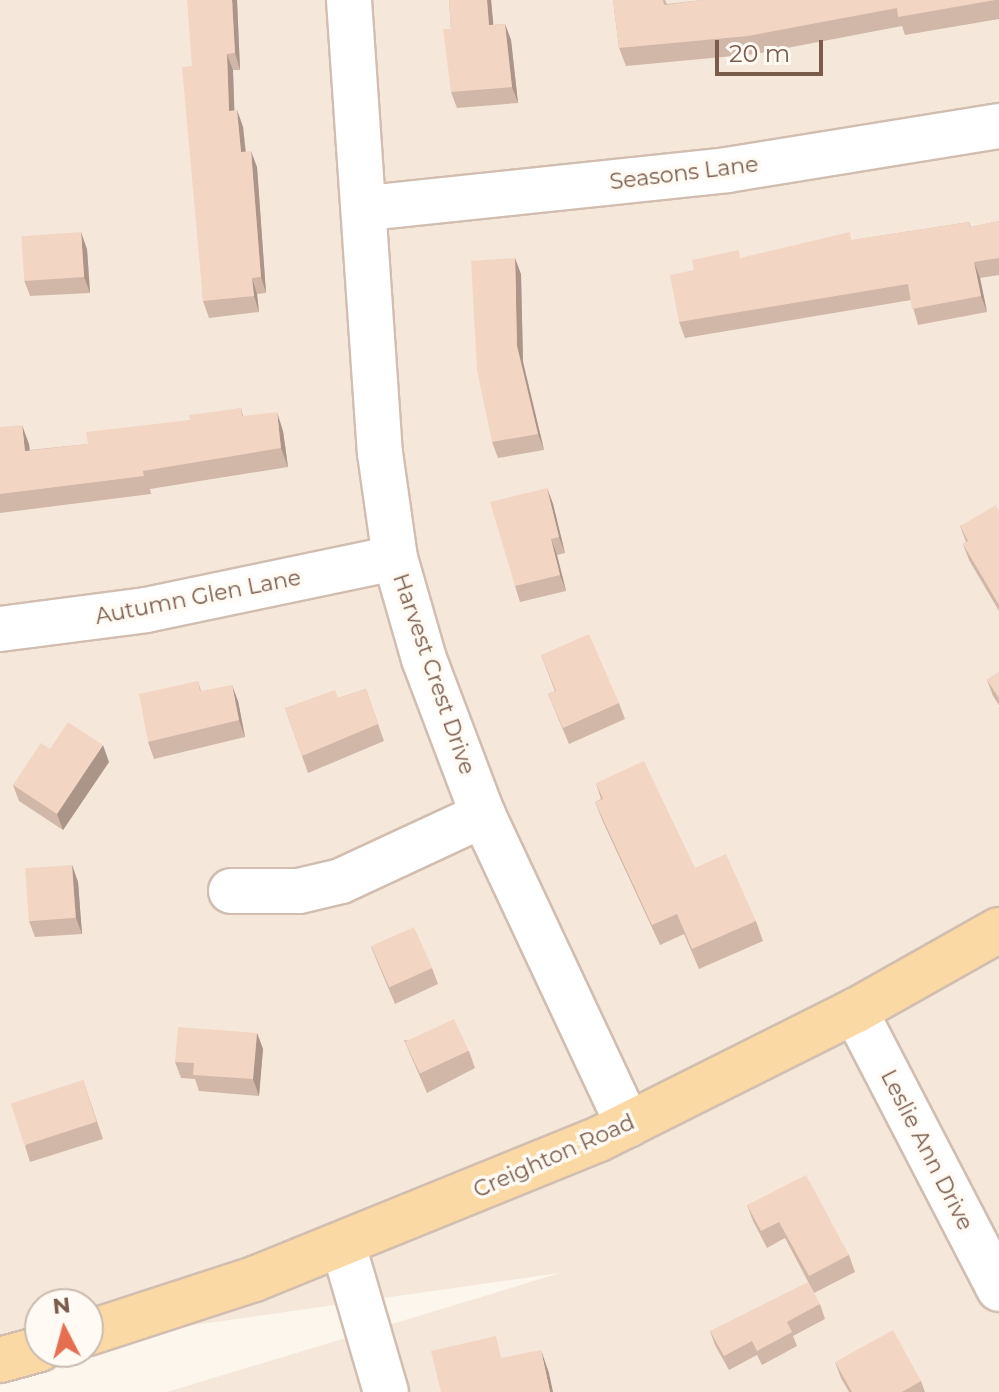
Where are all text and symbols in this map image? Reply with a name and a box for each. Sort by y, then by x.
scale bar [719,24,827,74]
text: 20 m [729,39,790,68]
street label: Seasons Lane [608,151,760,195]
street label: Autumn Glen Lane [93,564,303,630]
street label: Harvest Crest Drive [387,570,481,778]
street label: Leslie Ann Drive [875,1065,979,1235]
street label: Creighton Road [469,1109,639,1203]
north arrow [24,1288,104,1368]
text: N [51,1291,72,1320]

